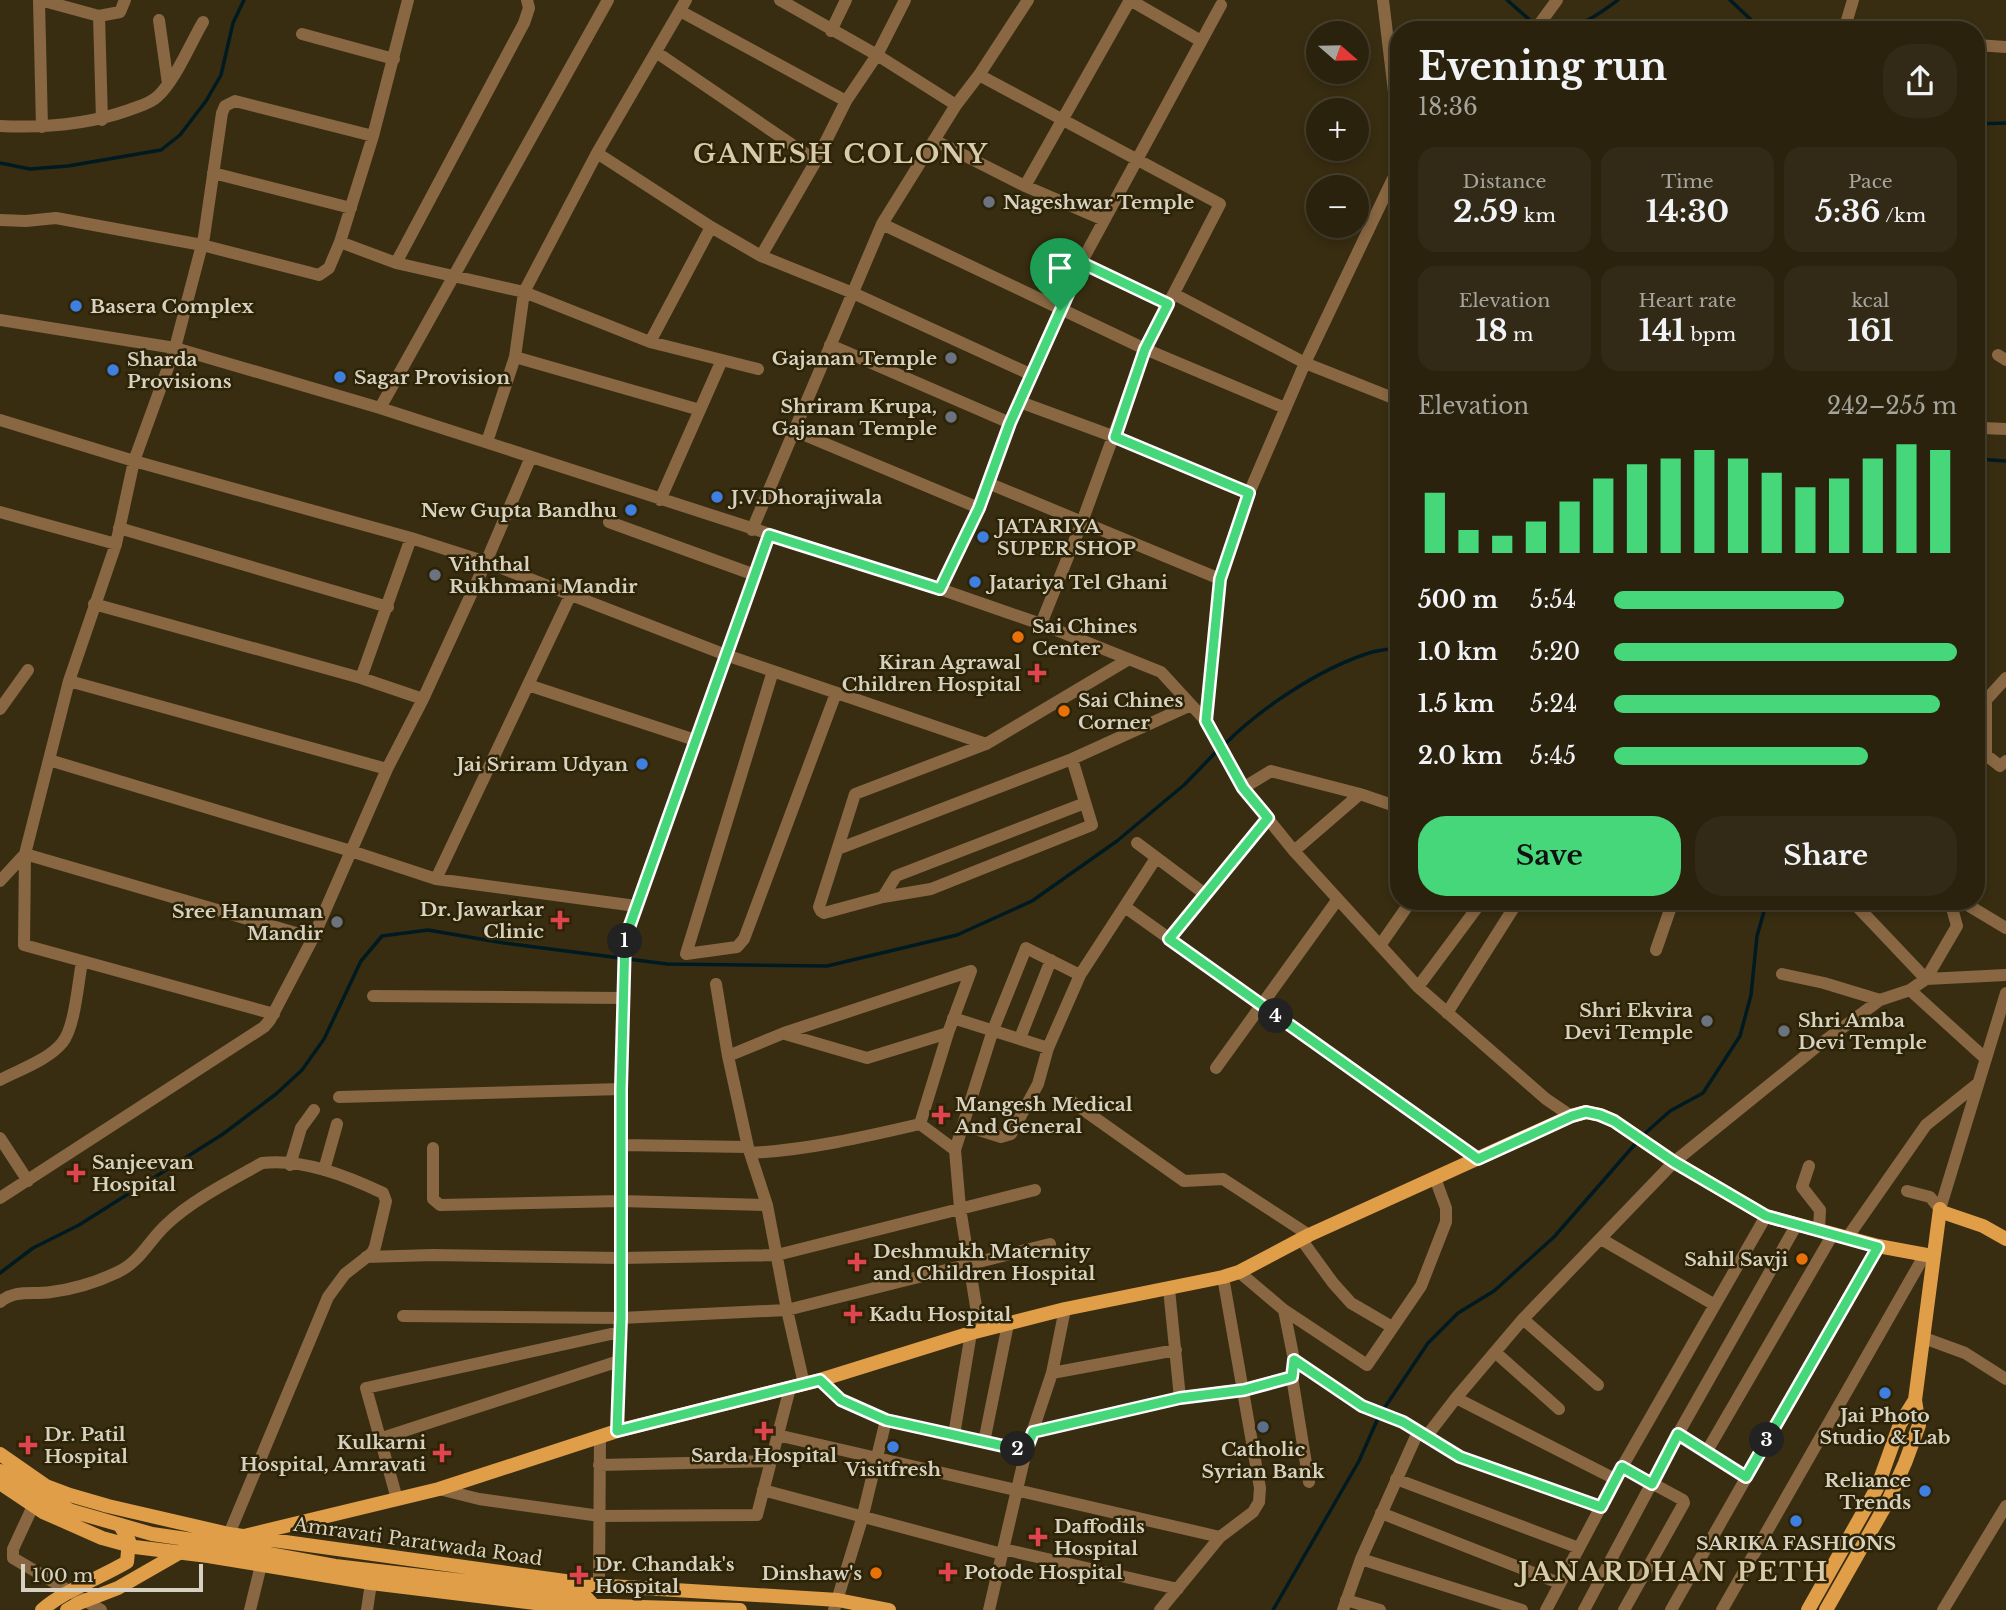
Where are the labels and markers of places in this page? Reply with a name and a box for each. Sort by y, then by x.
place label: Nageshwar Temple [1003,191,1194,214]
marker: Nageshwar Temple [981,194,997,210]
pin [1030,238,1090,310]
place label: Basera Complex [90,295,255,318]
marker: Basera Complex [68,298,84,314]
place label: Gajanan Temple [772,347,937,370]
place label: Sharda Provisions [127,348,232,393]
marker: Gajanan Temple [943,350,959,366]
marker: Sharda Provisions [105,362,121,378]
place label: Sagar Provision [354,366,510,389]
marker: Sagar Provision [332,369,348,385]
place label: Shriram Krupa, Gajanan Temple [772,395,937,440]
marker: Shriram Krupa, Gajanan Temple [943,409,959,425]
place label: J.V.Dhorajiwala [727,486,882,509]
marker: J.V.Dhorajiwala [709,489,725,505]
place label: New Gupta Bandhu [421,499,618,522]
marker: New Gupta Bandhu [623,502,639,518]
place label: JATARIYA SUPER SHOP [993,515,1136,560]
marker: JATARIYA SUPER SHOP [975,529,991,545]
place label: Viththal Rukhmani Mandir [448,553,638,598]
marker: Viththal Rukhmani Mandir [427,567,443,583]
place label: Jatariya Tel Ghani [985,571,1168,594]
marker: Jatariya Tel Ghani [967,574,983,590]
place label: Sai Chines Center [1032,615,1137,660]
marker: Sai Chines Center [1010,629,1026,645]
place label: Kiran Agrawal Children Hospital [842,651,1021,696]
marker: Kiran Agrawal Children Hospital [1027,663,1047,683]
place label: Sai Chines Corner [1078,689,1183,734]
marker: Sai Chines Corner [1056,703,1072,719]
place label: Jai Sriram Udyan [453,753,628,776]
marker: Jai Sriram Udyan [634,756,650,772]
place label: Dr. Jawarkar Clinic [420,898,545,943]
place label: Sree Hanuman Mandir [172,900,324,945]
marker: Dr. Jawarkar Clinic [550,910,570,930]
marker: Sree Hanuman Mandir [329,914,345,930]
pin: 1 [608,923,642,958]
pin: 4 [1258,998,1294,1034]
place label: Shri Ekvira Devi Temple [1564,999,1693,1044]
place label: Shri Amba Devi Temple [1798,1009,1927,1054]
marker: Shri Ekvira Devi Temple [1699,1013,1715,1029]
marker: Shri Amba Devi Temple [1776,1023,1792,1039]
place label: Mangesh Medical And General [954,1093,1133,1138]
marker: Mangesh Medical And General [933,1107,949,1123]
place label: Sanjeevan Hospital [92,1151,194,1196]
marker: Sanjeevan Hospital [66,1163,86,1183]
place label: Deshmukh Maternity and Children Hospital [873,1240,1095,1285]
place label: Sahil Savji [1684,1248,1788,1271]
marker: Sahil Savji [1794,1251,1810,1267]
marker: Deshmukh Maternity and Children Hospital [847,1252,867,1272]
place label: Kadu Hospital [869,1303,1011,1326]
marker: Kadu Hospital [843,1304,863,1324]
marker: Jai Photo Studio & Lab [1877,1385,1893,1401]
place label: Jai Photo Studio & Lab [1820,1404,1951,1449]
marker: Catholic Syrian Bank [1255,1419,1271,1435]
marker: Sarda Hospital [754,1421,774,1441]
pin: 3 [1750,1422,1784,1458]
place label: Dr. Patil Hospital [44,1423,128,1468]
place label: Kulkarni Hospital, Amravati [240,1431,426,1476]
pin: 2 [1000,1432,1036,1466]
marker: Dr. Patil Hospital [18,1435,38,1455]
place label: Catholic Syrian Bank [1201,1438,1325,1483]
marker: Visitfresh [885,1439,901,1455]
marker: Kulkarni Hospital, Amravati [432,1443,452,1463]
place label: Sarda Hospital [691,1444,837,1467]
place label: Visitfresh [844,1458,942,1481]
place label: Reliance Trends [1824,1469,1911,1514]
marker: Reliance Trends [1917,1483,1933,1499]
marker: SARIKA FASHIONS [1788,1513,1804,1529]
place label: Daffodils Hospital [1054,1515,1145,1560]
marker: Daffodils Hospital [1028,1527,1048,1547]
place label: SARIKA FASHIONS [1696,1532,1896,1555]
place label: Dr. Chandak's Hospital [595,1553,735,1598]
place label: Potode Hospital [964,1561,1123,1584]
place label: Dinshaw's [761,1562,862,1585]
marker: Potode Hospital [938,1562,958,1582]
marker: Dr. Chandak's Hospital [569,1565,589,1585]
marker: Dinshaw's [868,1565,884,1581]

